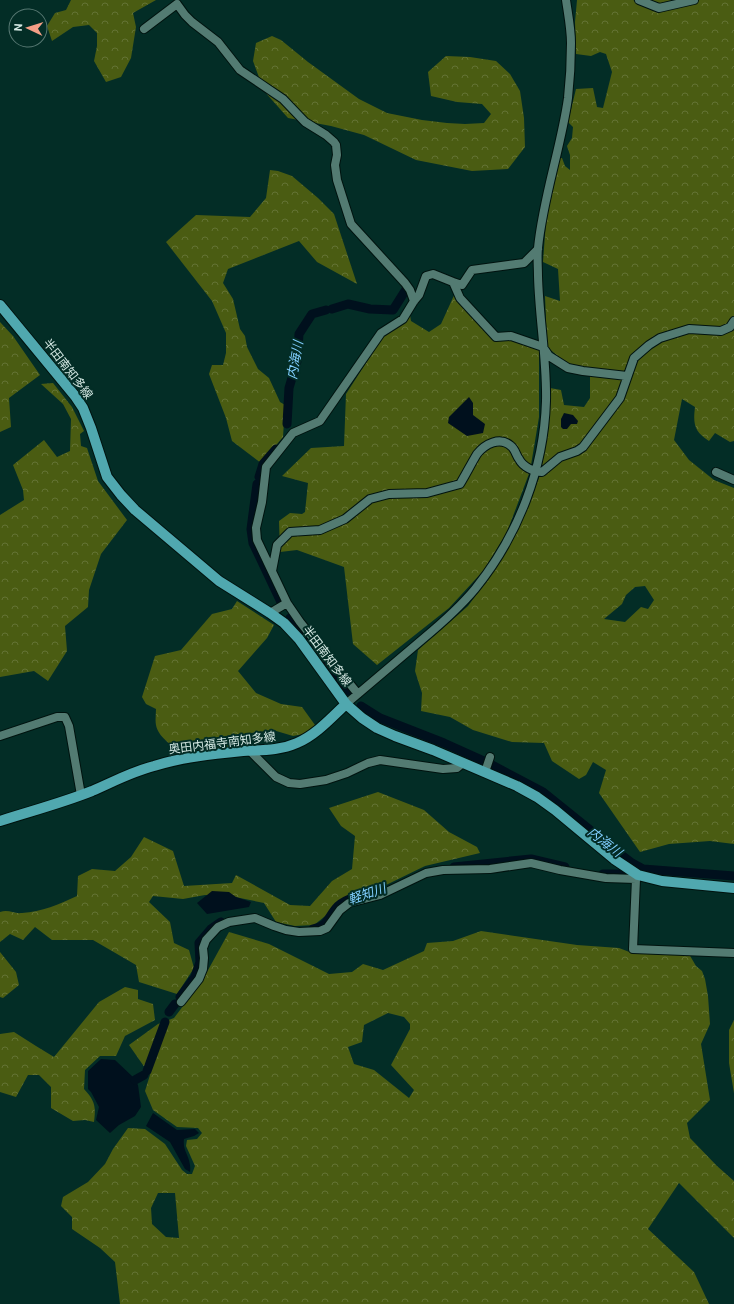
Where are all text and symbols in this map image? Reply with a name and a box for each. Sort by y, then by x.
north arrow [8,8,48,48]
text: N [12,23,25,32]
street label: 半田南知多線 [40,336,96,402]
water label: 内海川 [284,338,306,381]
street label: 半田南知多線 [300,623,354,689]
street label: 奥田内福寺南知多線 [168,729,276,757]
water label: 内海川 [585,824,627,861]
water label: 軽知川 [346,880,390,907]

